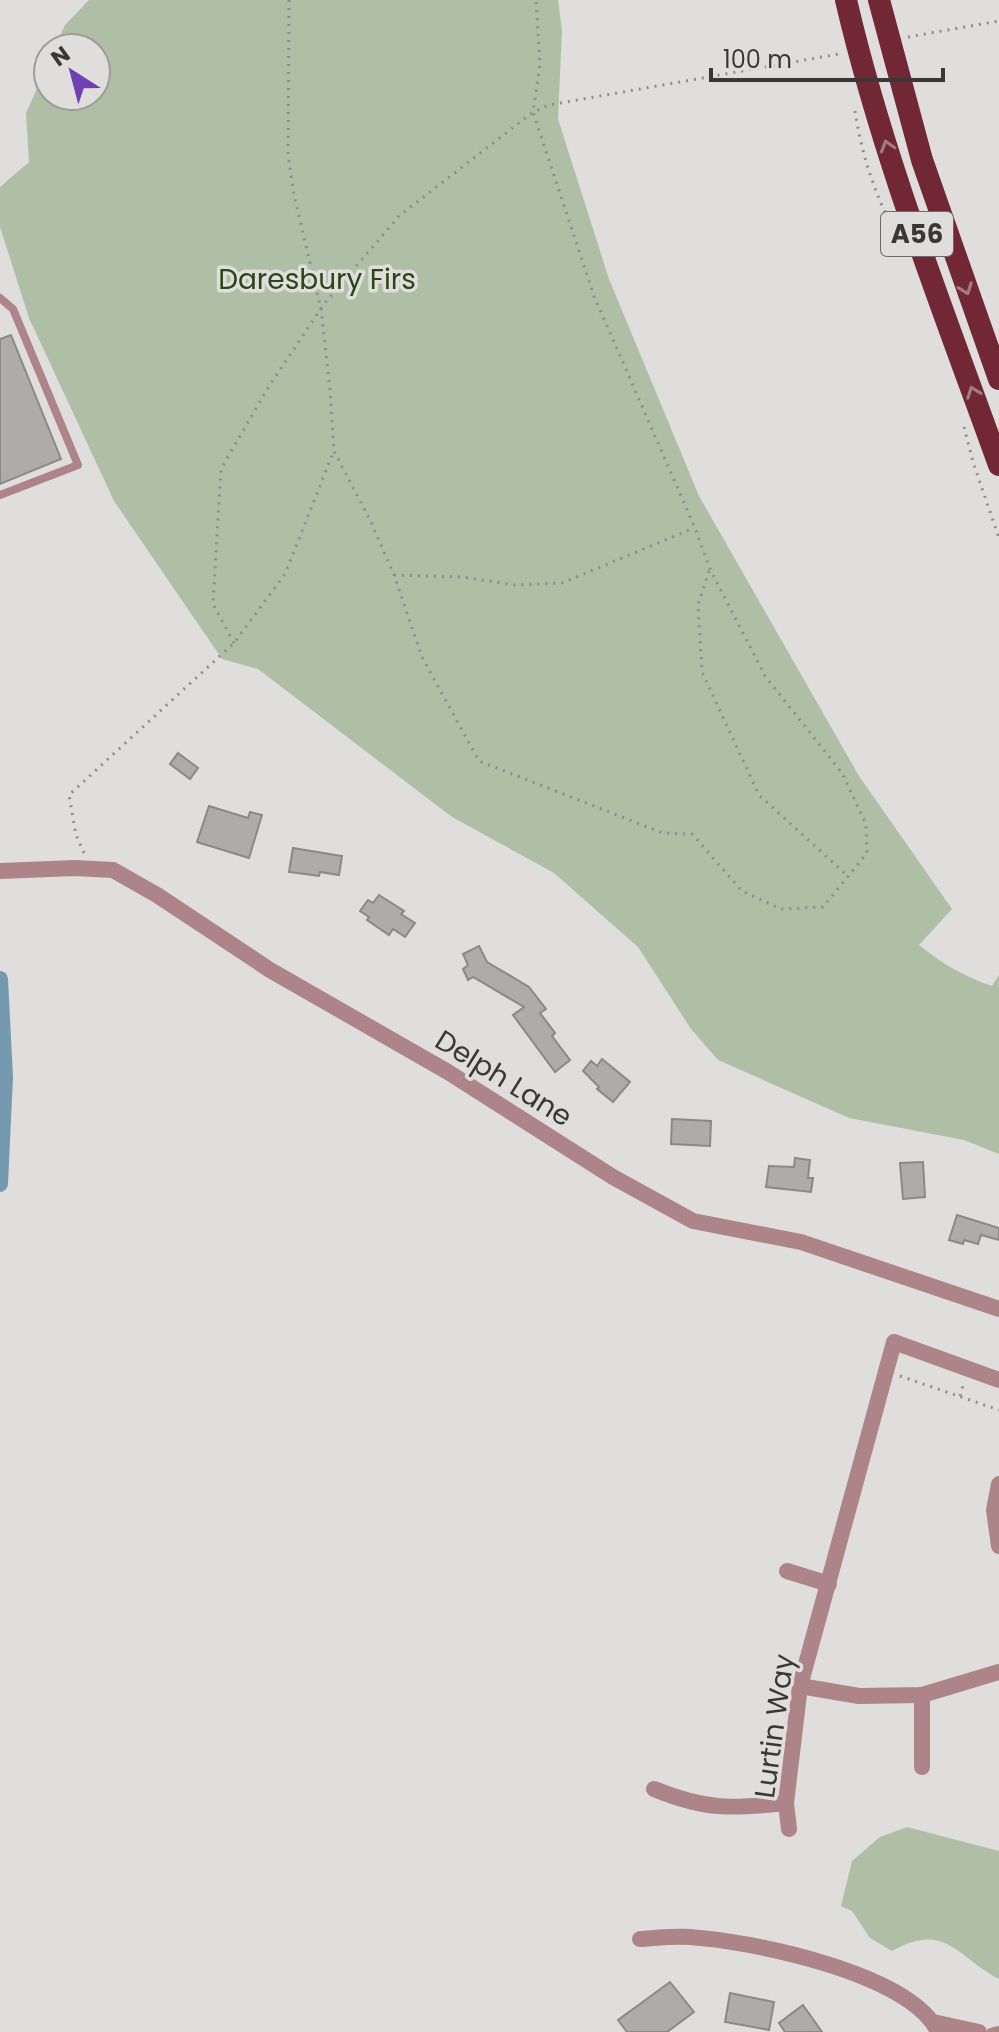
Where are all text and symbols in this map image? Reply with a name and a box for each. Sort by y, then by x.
north arrow [32,32,112,112]
scale bar [711,32,943,82]
text: N [45,39,76,74]
text: 100 m [723,43,792,76]
one-way arrow [880,140,896,154]
road number: A56 [881,212,953,256]
park label: Daresbury Firs [218,260,416,299]
one-way arrow [957,281,973,295]
one-way arrow [966,386,982,400]
street label: Delph Lane [428,1021,580,1136]
street label: Lurtin Way [745,1651,804,1801]

